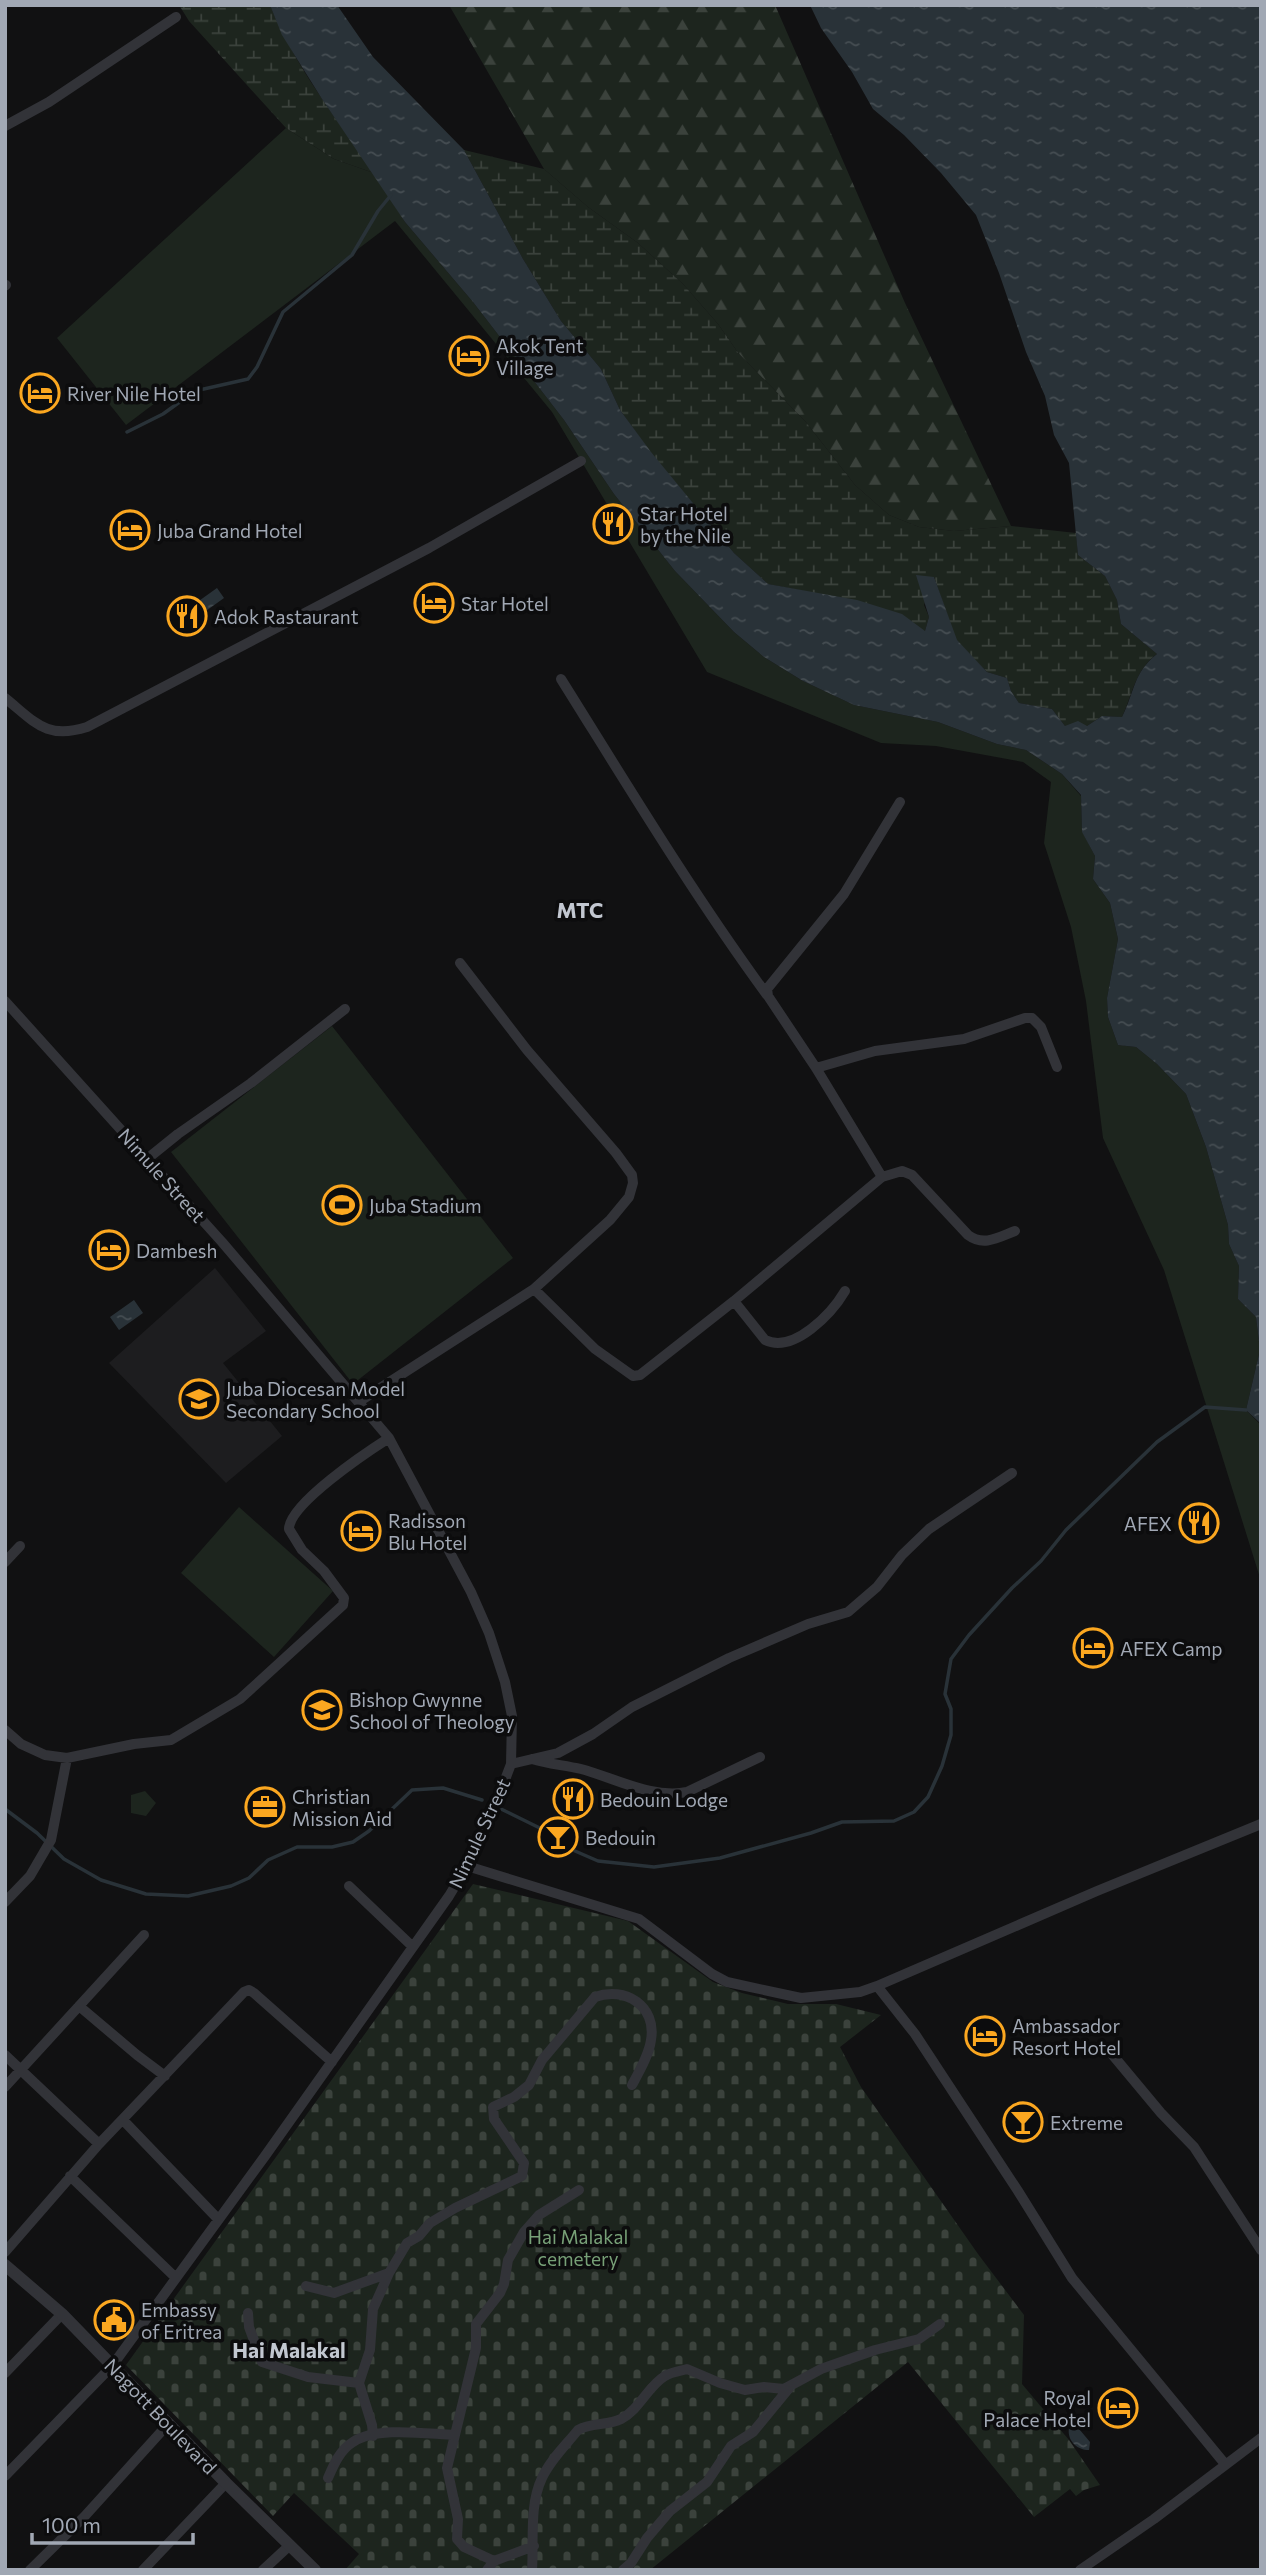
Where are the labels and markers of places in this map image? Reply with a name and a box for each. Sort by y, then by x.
place label: Akok Tent Village [496,334,584,379]
hotel icon: Akok Tent Village [448,335,490,377]
hotel icon: River Nile Hotel [19,372,61,414]
place label: River Nile Hotel [67,382,201,405]
place label: Star Hotel by the Nile [640,502,731,547]
restaurant icon: Star Hotel by the Nile [592,503,634,545]
hotel icon: Juba Grand Hotel [109,509,151,551]
place label: Juba Grand Hotel [157,519,303,542]
hotel icon: Star Hotel [413,582,455,624]
place label: Star Hotel [461,592,549,615]
restaurant icon: Adok Rastaurant [166,595,208,637]
place label: Adok Rastaurant [214,605,359,628]
sports icon: Juba Stadium [321,1184,363,1226]
place label: Juba Stadium [369,1194,482,1217]
hotel icon: Dambesh [88,1229,130,1271]
place label: Dambesh [136,1239,217,1262]
place label: Juba Diocesan Model Secondary School [226,1377,405,1422]
school or university icon: Juba Diocesan Model Secondary School [178,1378,220,1420]
restaurant icon: AFEX [1178,1502,1220,1544]
place label: Radisson Blu Hotel [388,1509,467,1554]
hotel icon: Radisson Blu Hotel [340,1510,382,1552]
place label: AFEX [1124,1512,1172,1535]
hotel icon: AFEX Camp [1072,1627,1114,1669]
place label: AFEX Camp [1120,1637,1223,1660]
place label: Bishop Gwynne School of Theology [349,1688,515,1733]
school or university icon: Bishop Gwynne School of Theology [301,1689,343,1731]
restaurant icon: Bedouin Lodge [552,1778,594,1820]
place label: Christian Mission Aid [292,1785,392,1830]
office icon: Christian Mission Aid [244,1786,286,1828]
place label: Bedouin Lodge [600,1788,728,1811]
bar icon: Bedouin [537,1816,579,1858]
place label: Bedouin [585,1826,656,1849]
place label: Ambassador Resort Hotel [1012,2014,1121,2059]
hotel icon: Ambassador Resort Hotel [964,2015,1006,2057]
bar icon: Extreme [1002,2101,1044,2143]
place label: Extreme [1050,2111,1123,2134]
place label: Embassy of Eritrea [141,2298,222,2343]
public building icon: Embassy of Eritrea [93,2299,135,2341]
place label: Royal Palace Hotel [983,2386,1091,2431]
hotel icon: Royal Palace Hotel [1097,2387,1139,2429]

